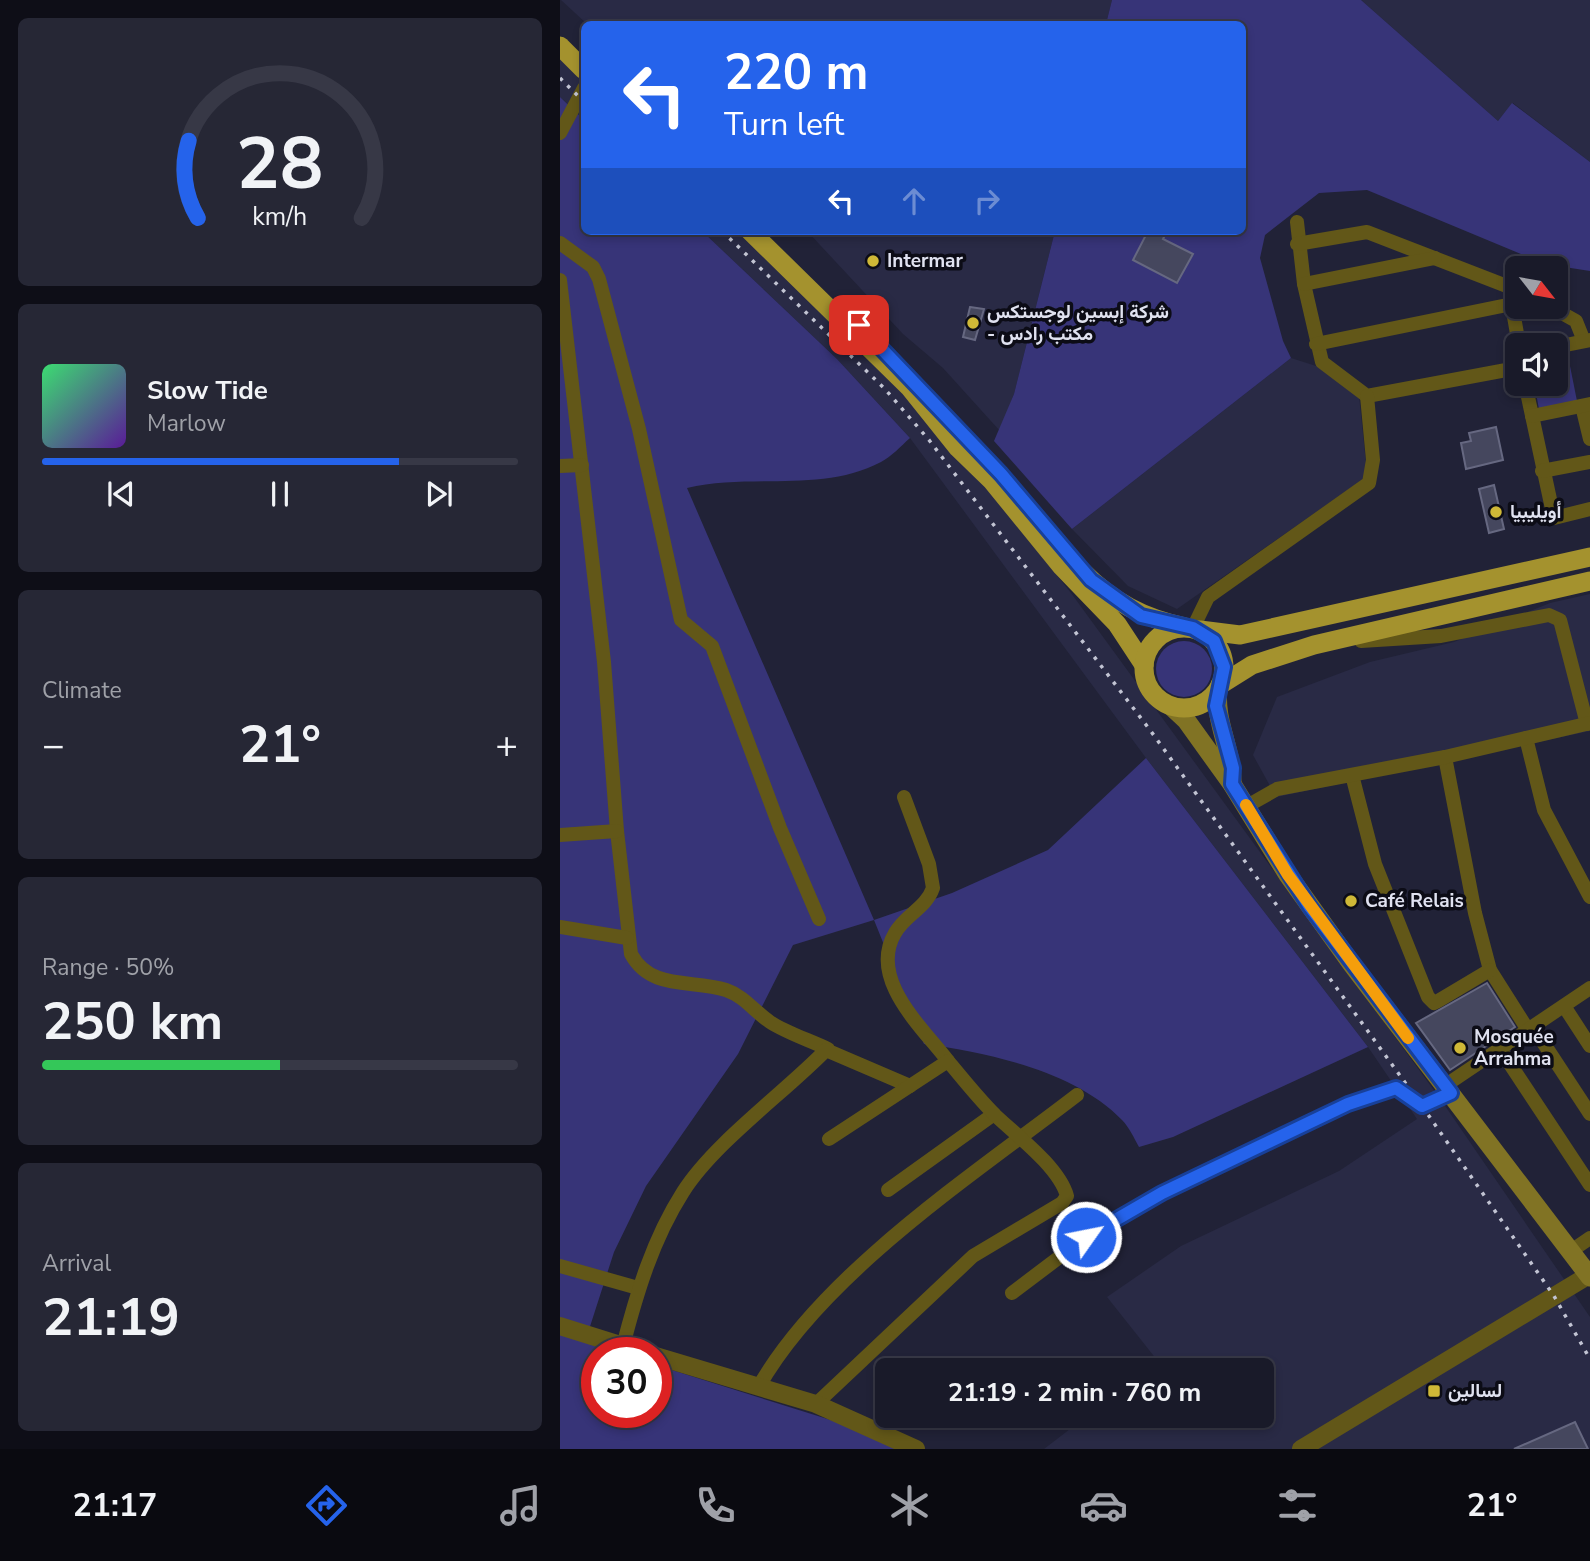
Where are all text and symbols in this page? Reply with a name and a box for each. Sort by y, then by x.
text: 220 m [724,39,868,106]
icon: left [609,49,700,140]
text: Turn left [724,103,844,146]
text: 28 [236,114,324,214]
icon: left [822,182,860,220]
icon: ahead [895,182,933,220]
icon: right [968,182,1006,220]
text: km/h [252,200,308,234]
place label: Intermar [887,248,963,274]
marker: Intermar [865,253,881,269]
north arrow [1505,256,1568,318]
map controls [1505,256,1568,396]
pin [829,295,889,355]
place label: شركة إبسين لوجستكس - مكتب رادس [987,299,1169,347]
icon: arrive [840,306,878,344]
marker: شركة إبسين لوجستكس - مكتب رادس [965,315,981,331]
button: sound [1505,333,1568,396]
text: Slow Tide [147,373,268,408]
text: Marlow [147,408,226,439]
icon: previous [102,475,140,513]
icon: pause [261,475,299,513]
icon: next [420,475,458,513]
place label: أويليبيا [1510,499,1562,525]
marker: أويليبيا [1488,504,1504,520]
text: Climate [42,675,122,706]
text: 21° [239,709,321,780]
text: − [42,720,65,771]
text: + [495,720,518,771]
place label: Café Relais [1365,888,1464,914]
marker: Café Relais [1343,893,1359,909]
text: Range · 50% [42,952,174,983]
text: 250 km [42,986,223,1057]
place label: Mosquée Arrahma [1474,1024,1554,1072]
marker: Mosquée Arrahma [1452,1040,1468,1056]
position arrow [1049,1200,1123,1274]
text: Arrival [42,1248,111,1279]
text: 21:19 [42,1282,180,1353]
speed limit sign: 30 [581,1337,672,1428]
text: 21:19 · 2 min · 760 m [948,1375,1201,1410]
place label: لسالين [1448,1378,1502,1404]
marker: لسالين [1426,1383,1442,1399]
icon: directions [302,1481,351,1530]
icon: music [496,1481,545,1530]
icon: phone [691,1481,740,1530]
icon: climate [885,1481,934,1530]
icon: car [1079,1481,1128,1530]
icon: filters [1273,1481,1322,1530]
text: 21:17 [73,1484,157,1527]
text: 21° [1467,1484,1517,1527]

